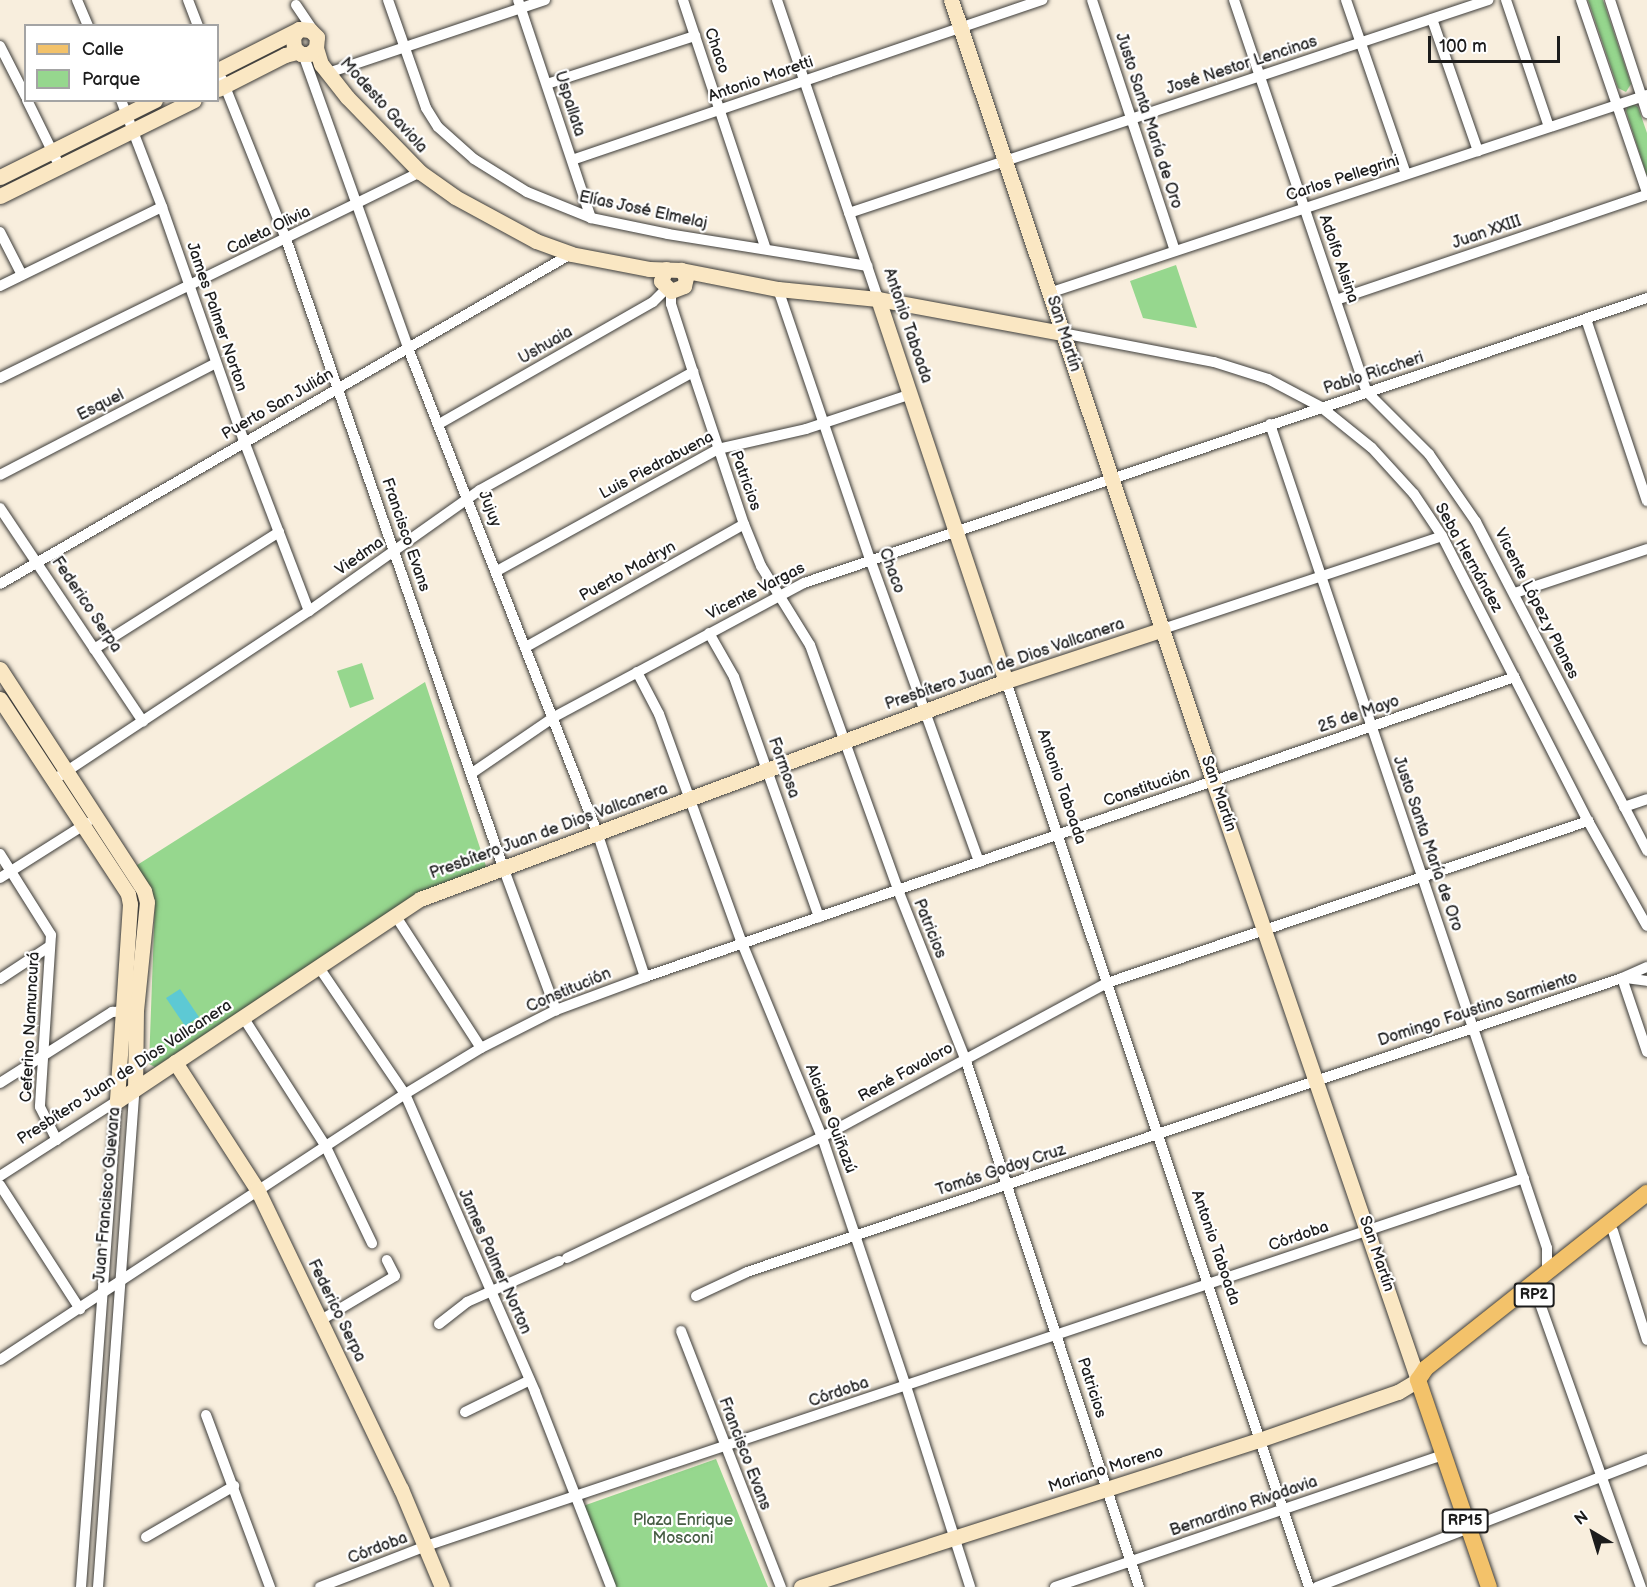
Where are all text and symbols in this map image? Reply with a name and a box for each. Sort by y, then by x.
legend [24,24,219,102]
scale bar [1431,24,1563,62]
street label: Chaco [699,26,733,76]
street label: Justo Santa María de Oro [1110,30,1186,212]
street label: José Nestor Lencinas [1164,33,1320,99]
text: 100 m [1439,36,1487,57]
text: Calle [82,39,124,60]
street label: Antonio Moretti [706,53,816,107]
street label: Modesto Gaviola [335,54,431,158]
text: Parque [82,69,140,90]
street label: Uspallata [549,69,589,139]
street label: Carlos Pellegrini [1284,152,1402,206]
street label: Elías José Elmelaj [577,188,709,234]
street label: Caleta Olivia [224,203,314,259]
street label: Adolfo Alsina [1314,212,1362,306]
street label: Juan XXIII [1450,212,1524,254]
street label: James Palmer Norton [181,240,251,394]
street label: Antonio Taboada [878,266,936,386]
street label: San Martín [1042,294,1084,374]
street label: Ushuaia [516,323,576,369]
street label: Pablo Riccheri [1321,349,1427,399]
street label: Puerto San Julián [218,365,338,445]
street label: Esquel [74,386,128,426]
street label: Luis Piedrabuena [597,428,717,504]
street label: Patricios [725,449,765,513]
street label: Francisco Evans [377,476,433,594]
street label: Jujuy [473,488,505,530]
street label: Seba Hernández [1430,500,1506,616]
street label: Vicente López y Planes [1489,525,1583,683]
street label: Viedma [332,533,388,581]
street label: Puerto Madryn [577,538,679,606]
street label: Chaco [874,546,908,596]
street label: Federico Serpa [47,553,125,657]
street label: Vicente Vargas [703,559,809,625]
street label: Presbítero Juan de Dios Vallcanera [882,615,1128,715]
street label: 25 de Mayo [1316,692,1402,738]
street label: Antonio Taboada [1032,727,1090,847]
street label: Formosa [763,735,803,801]
street label: San Martín [1196,754,1240,834]
street label: Justo Santa María de Oro [1388,754,1466,934]
street label: Constitución [1101,764,1193,812]
street label: Presbítero Juan de Dios Vallcanera [427,780,671,884]
street label: Patricios [908,897,950,961]
street label: Ceferino Namuncurá [17,951,45,1103]
street label: Constitución [524,965,614,1017]
street label: Domingo Faustino Sarmiento [1376,969,1580,1051]
street label: Presbítero Juan de Dios Vallcanera [14,996,236,1150]
street label: René Favaloro [855,1039,957,1107]
street label: Alcides Guiñazú [800,1062,860,1176]
street label: Juan Francisco Guevara [91,1106,125,1284]
street label: Tomás Godoy Cruz [933,1141,1069,1201]
street label: James Palmer Norton [453,1187,535,1337]
street label: Antonio Taboada [1186,1188,1244,1308]
street label: San Martín [1354,1214,1398,1294]
street label: Córdoba [1266,1218,1332,1256]
street label: Federico Serpa [303,1256,369,1366]
road number: RP2 [1513,1283,1555,1307]
street label: Patricios [1072,1355,1110,1421]
street label: Córdoba [806,1374,872,1412]
street label: Francisco Evans [714,1395,774,1513]
street label: Mariano Moreno [1046,1442,1166,1498]
street label: Bernardino Rivadavia [1168,1473,1320,1541]
north arrow [1563,1503,1623,1563]
text: N [1571,1507,1592,1530]
road number: RP15 [1441,1509,1489,1533]
park label: Plaza Enrique Mosconi [633,1511,733,1549]
street label: Córdoba [345,1529,411,1569]

